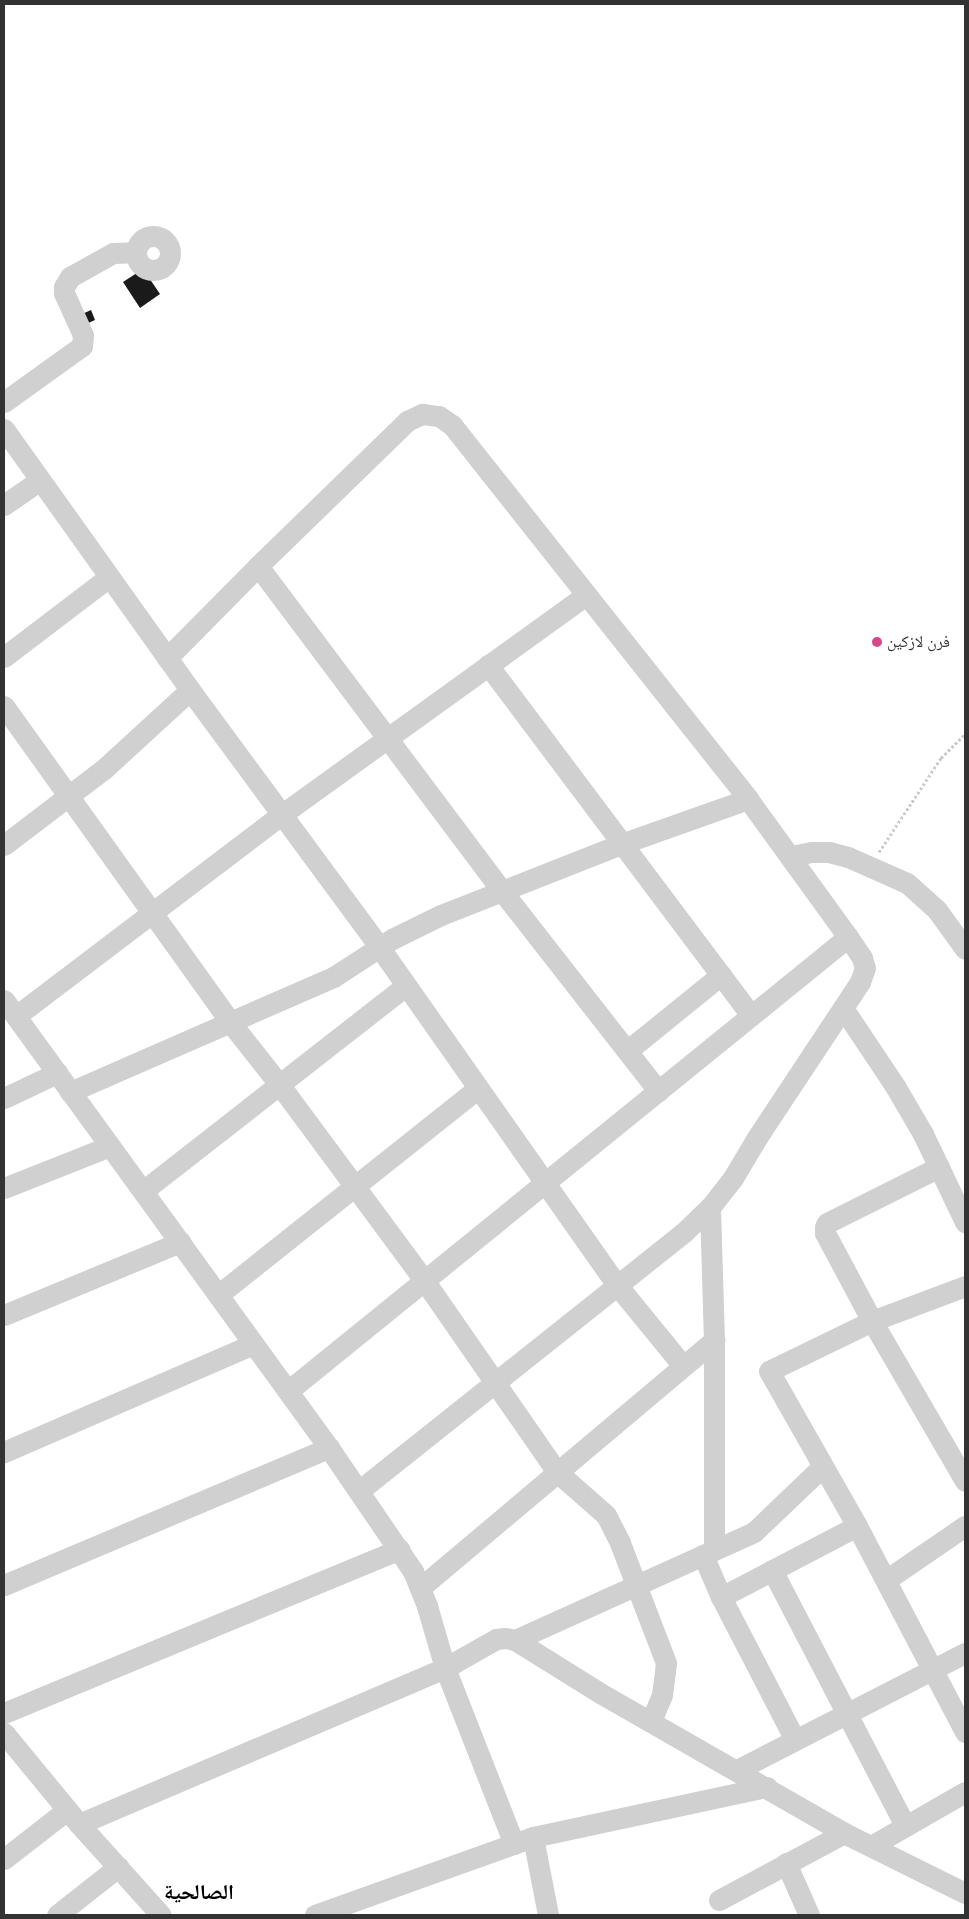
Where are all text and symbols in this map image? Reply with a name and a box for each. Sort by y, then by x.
place label: فرن لازكين [887,632,950,652]
marker: فرن لازكين [871,636,883,648]
district label: الصالحية [164,1879,234,1905]

